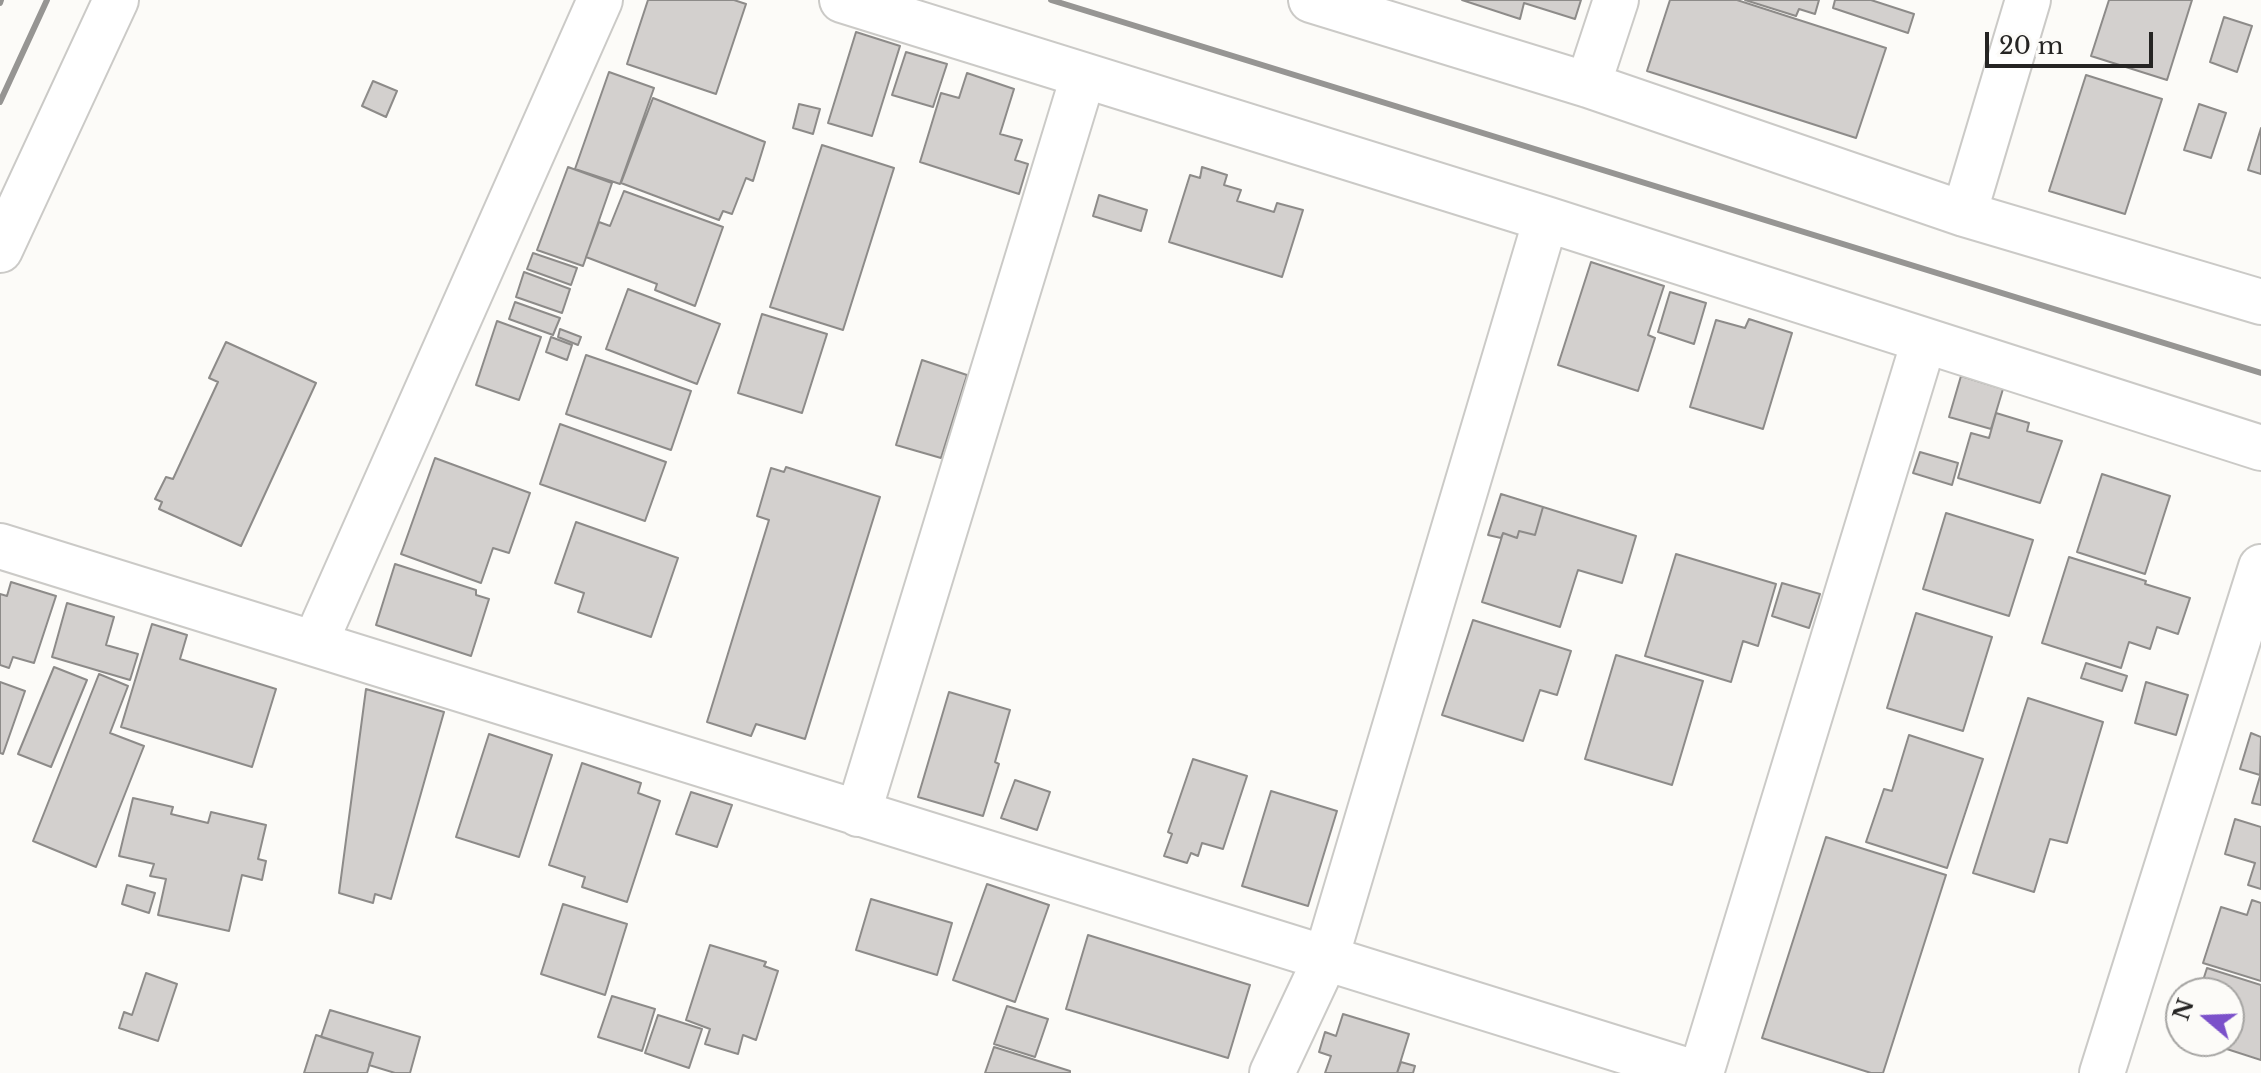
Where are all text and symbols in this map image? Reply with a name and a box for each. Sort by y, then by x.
scale bar [1989,16,2157,66]
text: 20 m [1999,31,2064,60]
north arrow [2165,977,2245,1057]
text: N [2168,995,2200,1024]

